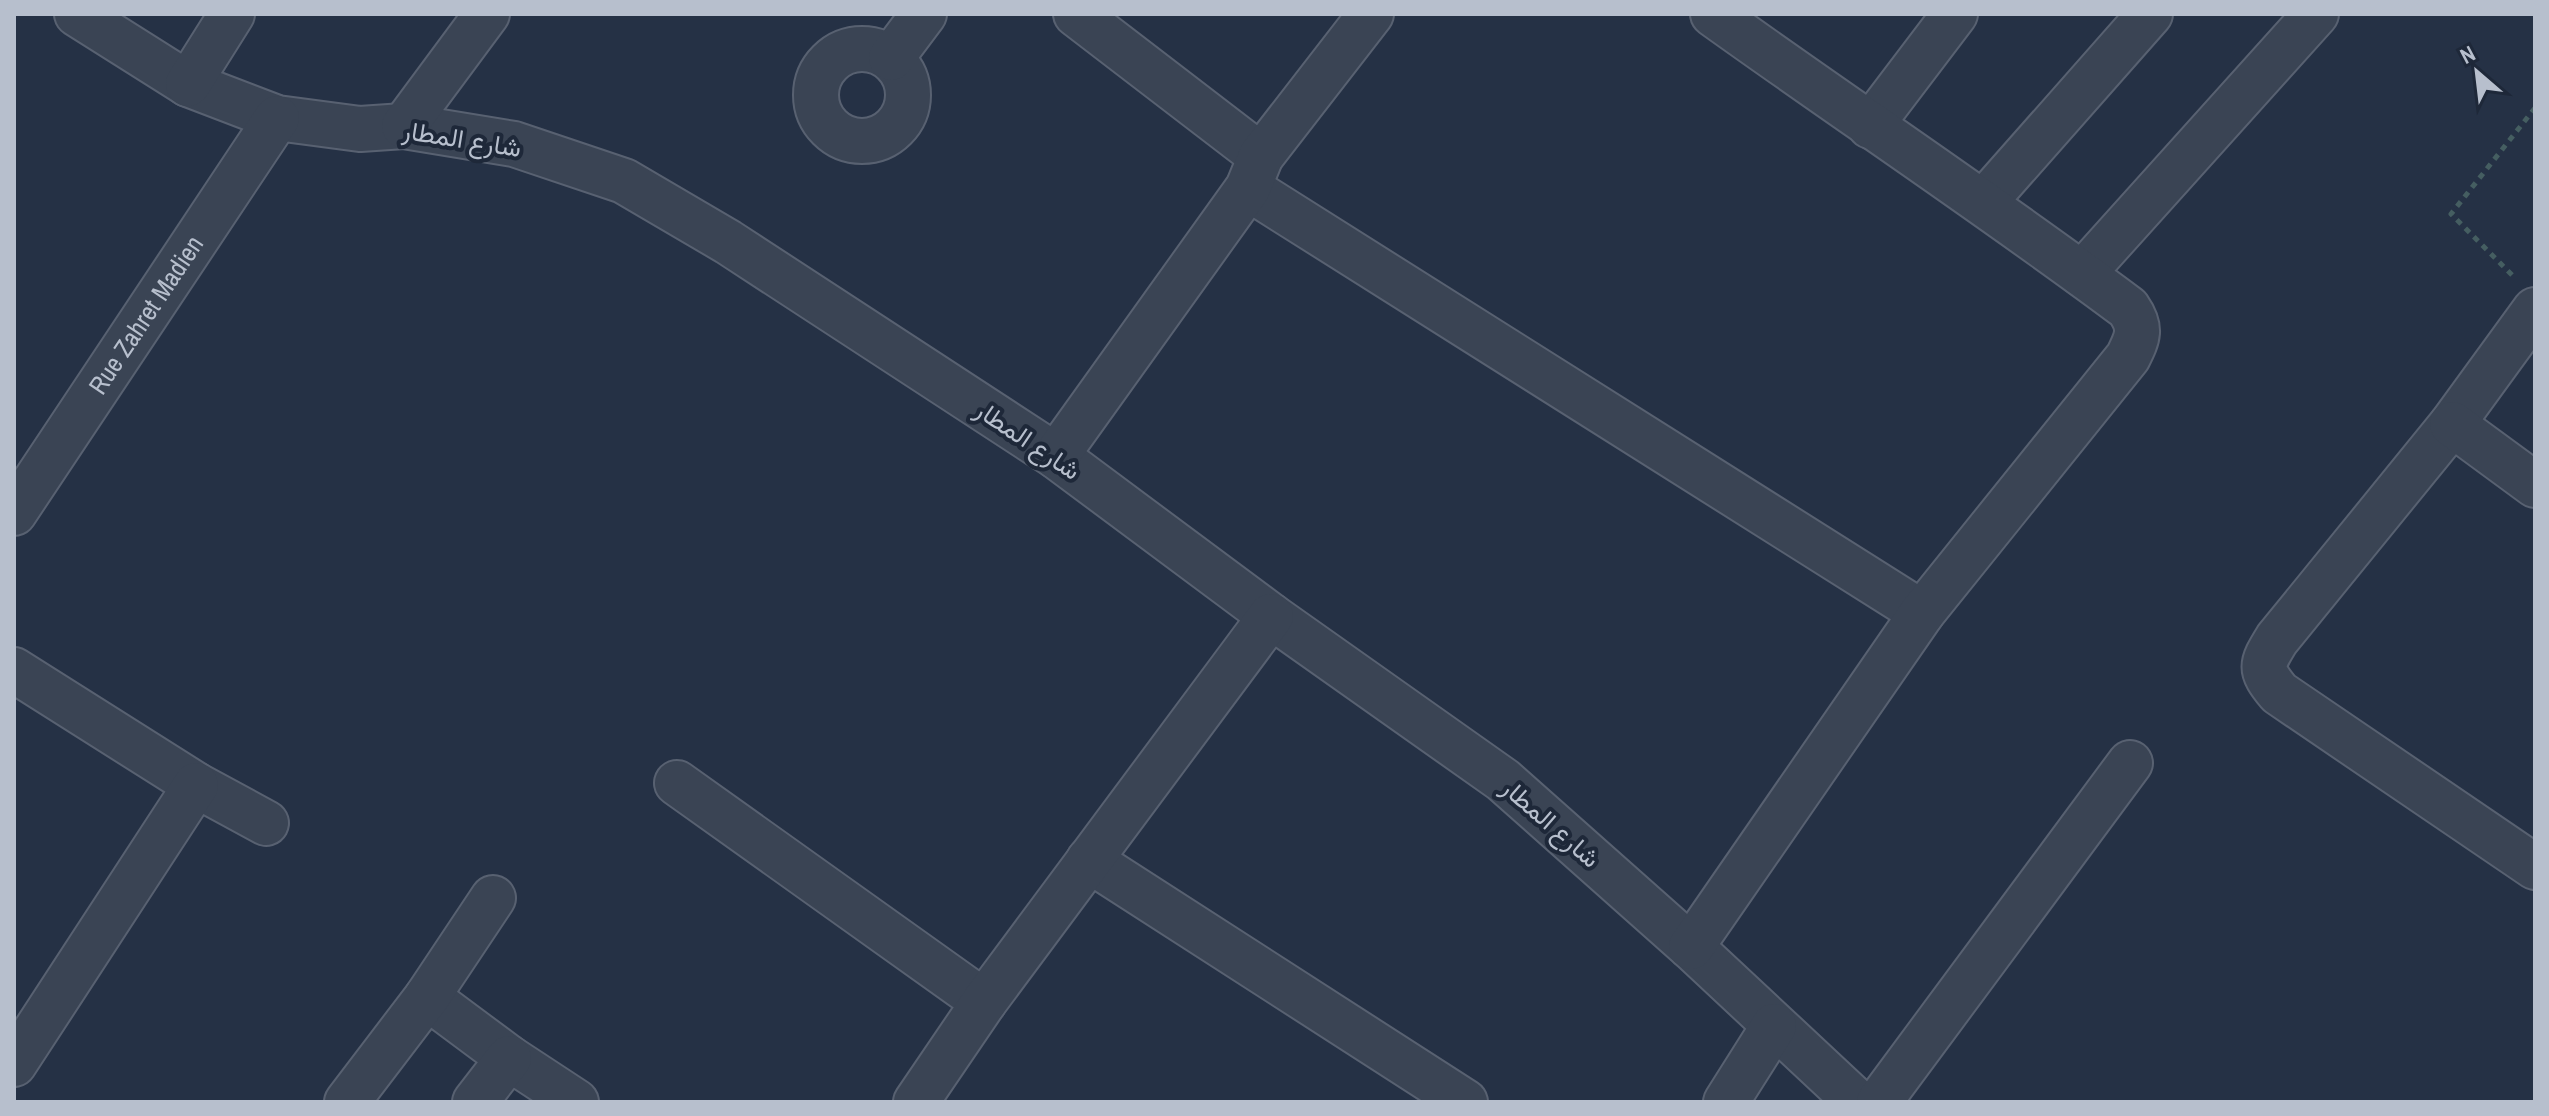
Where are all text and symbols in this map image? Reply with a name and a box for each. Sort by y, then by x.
north arrow [2437,32,2517,112]
text: N [2455,38,2480,71]
street label: شارع المطار [399,112,524,166]
street label: Rue Zahret Madien [80,228,211,401]
street label: شارع المطار [967,391,1088,488]
street label: شارع المطار [1493,769,1608,876]

